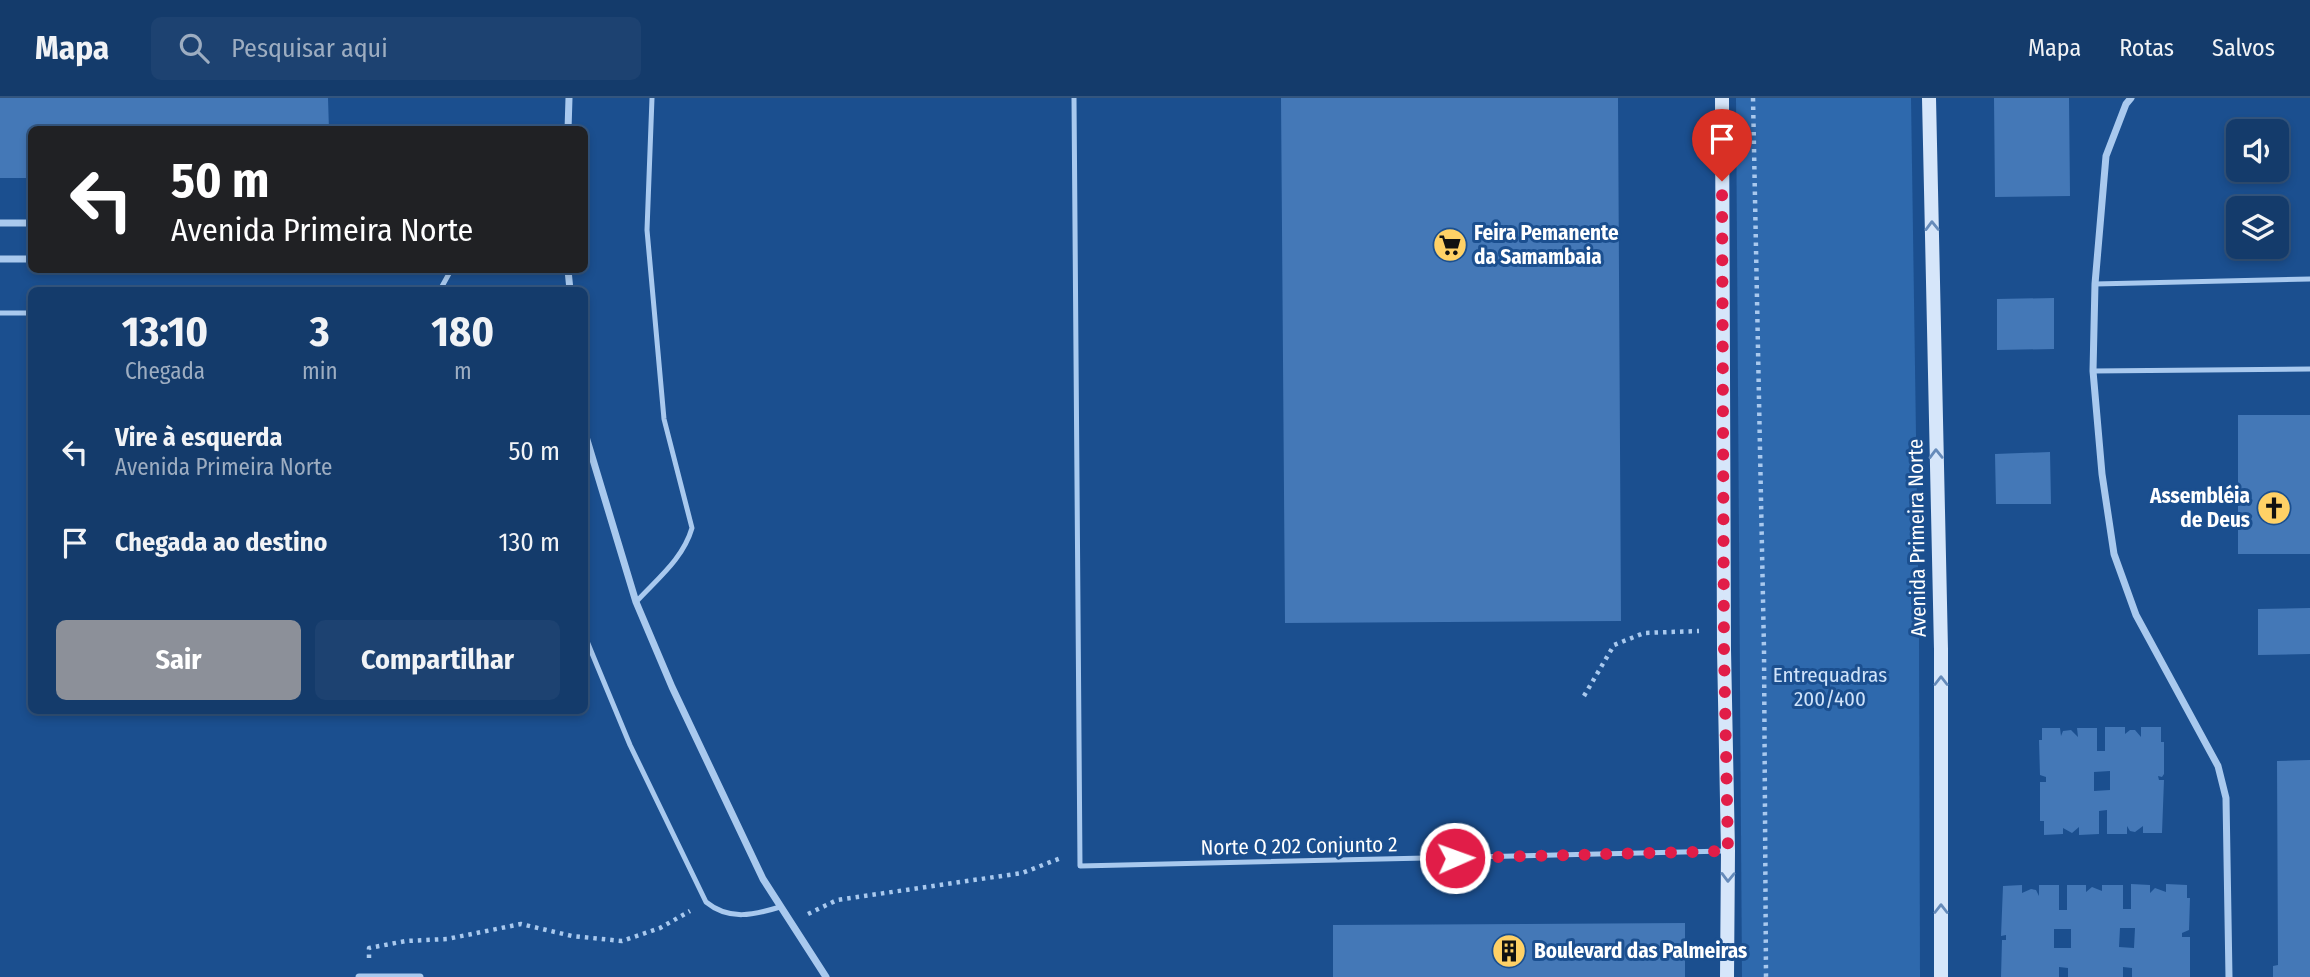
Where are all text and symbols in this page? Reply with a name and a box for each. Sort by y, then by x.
search box [151,17,641,80]
text: Mapa [35,28,109,68]
icon: search [175,29,213,67]
text: Pesquisar aqui [231,33,388,64]
text: Mapa [2028,34,2081,62]
text: Rotas [2119,34,2174,62]
text: Salvos [2212,34,2275,62]
pin [1692,109,1752,181]
map controls [2226,119,2289,259]
button: sound [2226,119,2289,182]
icon: arrive [1703,120,1741,158]
text: 50 m [171,151,269,210]
icon: left [56,154,147,245]
button: layers [2226,196,2289,259]
text: Avenida Primeira Norte [171,211,473,249]
place label: Feira Pemanente da Samambaia [1474,220,1619,270]
one-way arrow [1924,221,1940,231]
supermarket icon: Feira Pemanente da Samambaia [1431,226,1469,264]
text: 13:10 [122,307,208,357]
text: 3 [310,307,330,357]
text: 180 [431,307,494,357]
text: Chegada [125,357,205,385]
text: min [302,357,338,385]
text: m [454,357,472,385]
text: Vire à esquerda [115,422,282,453]
icon: left [56,433,94,471]
text: 50 m [508,436,560,467]
street label: Avenida Primeira Norte [1902,439,1932,637]
one-way arrow [1929,448,1944,459]
text: Avenida Primeira Norte [115,453,332,481]
place label: Assembléia de Deus [2149,483,2250,533]
church icon: Assembléia de Deus [2255,489,2293,527]
icon: arrive [56,524,94,562]
text: Chegada ao destino [115,527,327,558]
text: 130 m [498,527,560,558]
button: Sair [56,620,301,700]
button: Compartilhar [315,620,560,700]
park label: Entrequadras 200/400 [1773,662,1887,712]
one-way arrow [1933,676,1949,686]
position arrow [1418,821,1492,895]
street label: Norte Q 202 Conjunto 2 [1200,831,1398,861]
one-way arrow [1720,872,1736,882]
one-way arrow [1933,903,1949,914]
building icon: Boulevard das Palmeiras [1490,932,1528,970]
place label: Boulevard das Palmeiras [1534,938,1747,964]

